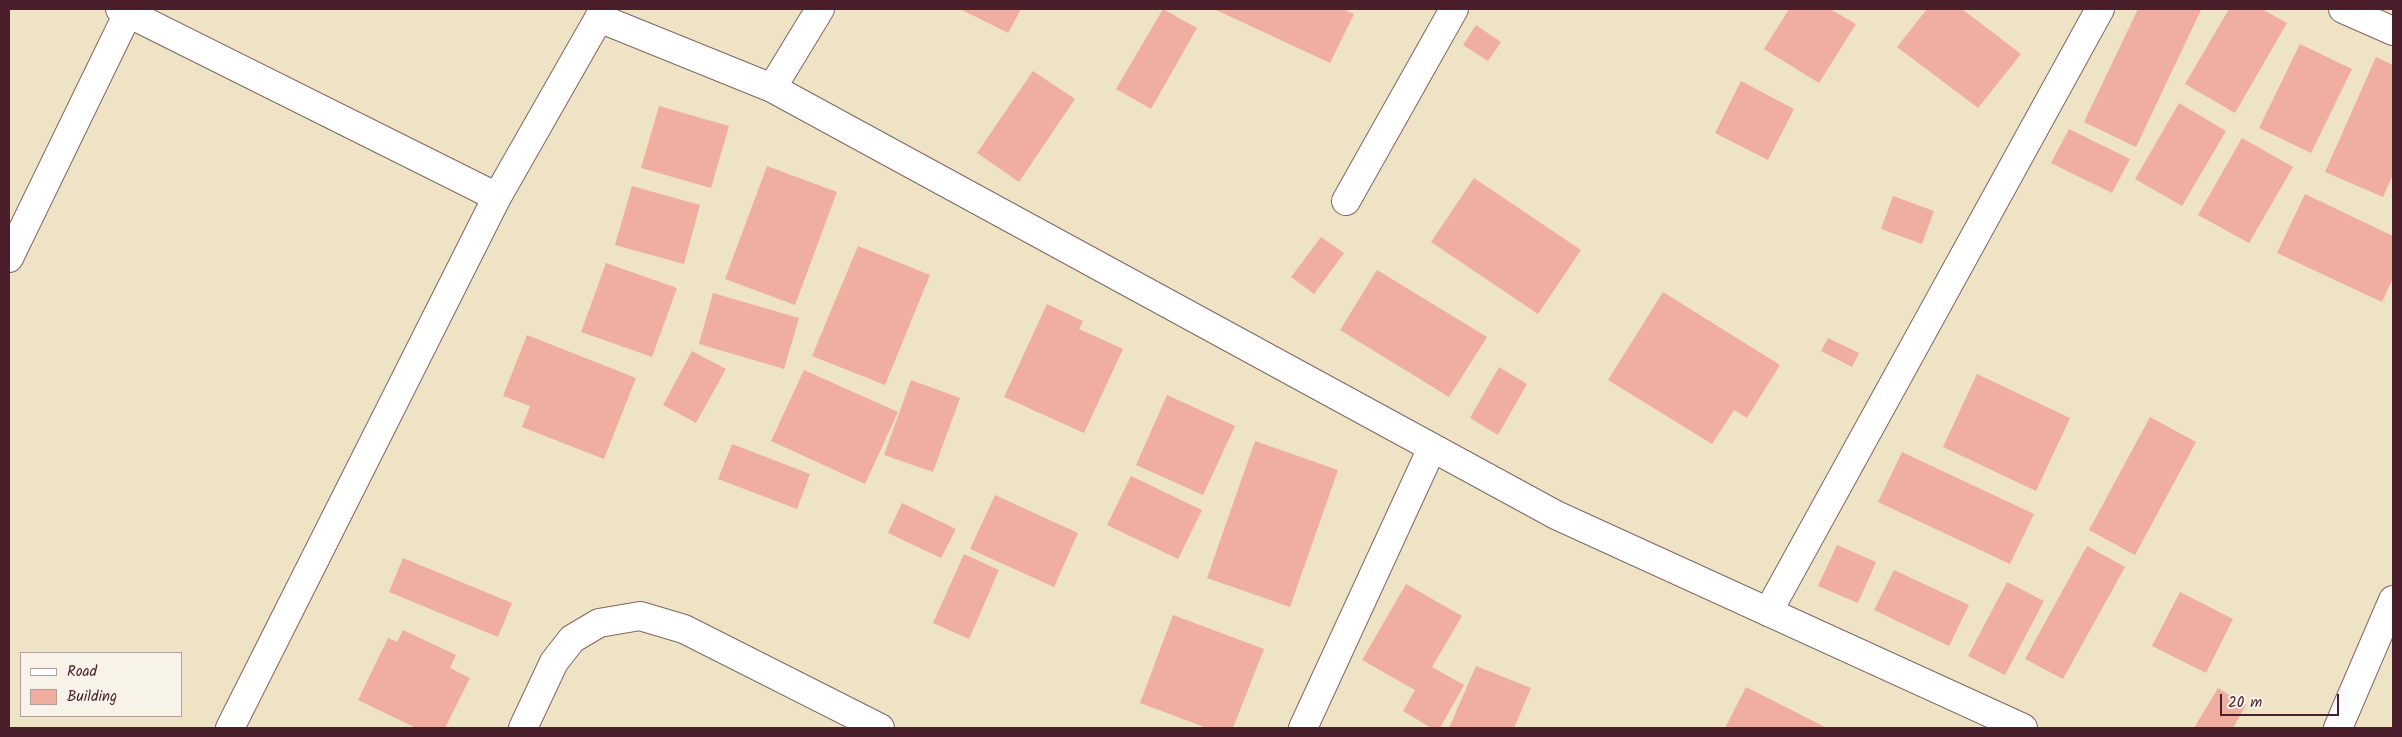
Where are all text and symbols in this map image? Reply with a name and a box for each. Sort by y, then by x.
legend [20,652,182,717]
text: Road [67,660,97,684]
scale bar [2222,684,2341,716]
text: Building [67,685,117,709]
text: 20 m [2228,691,2262,715]

